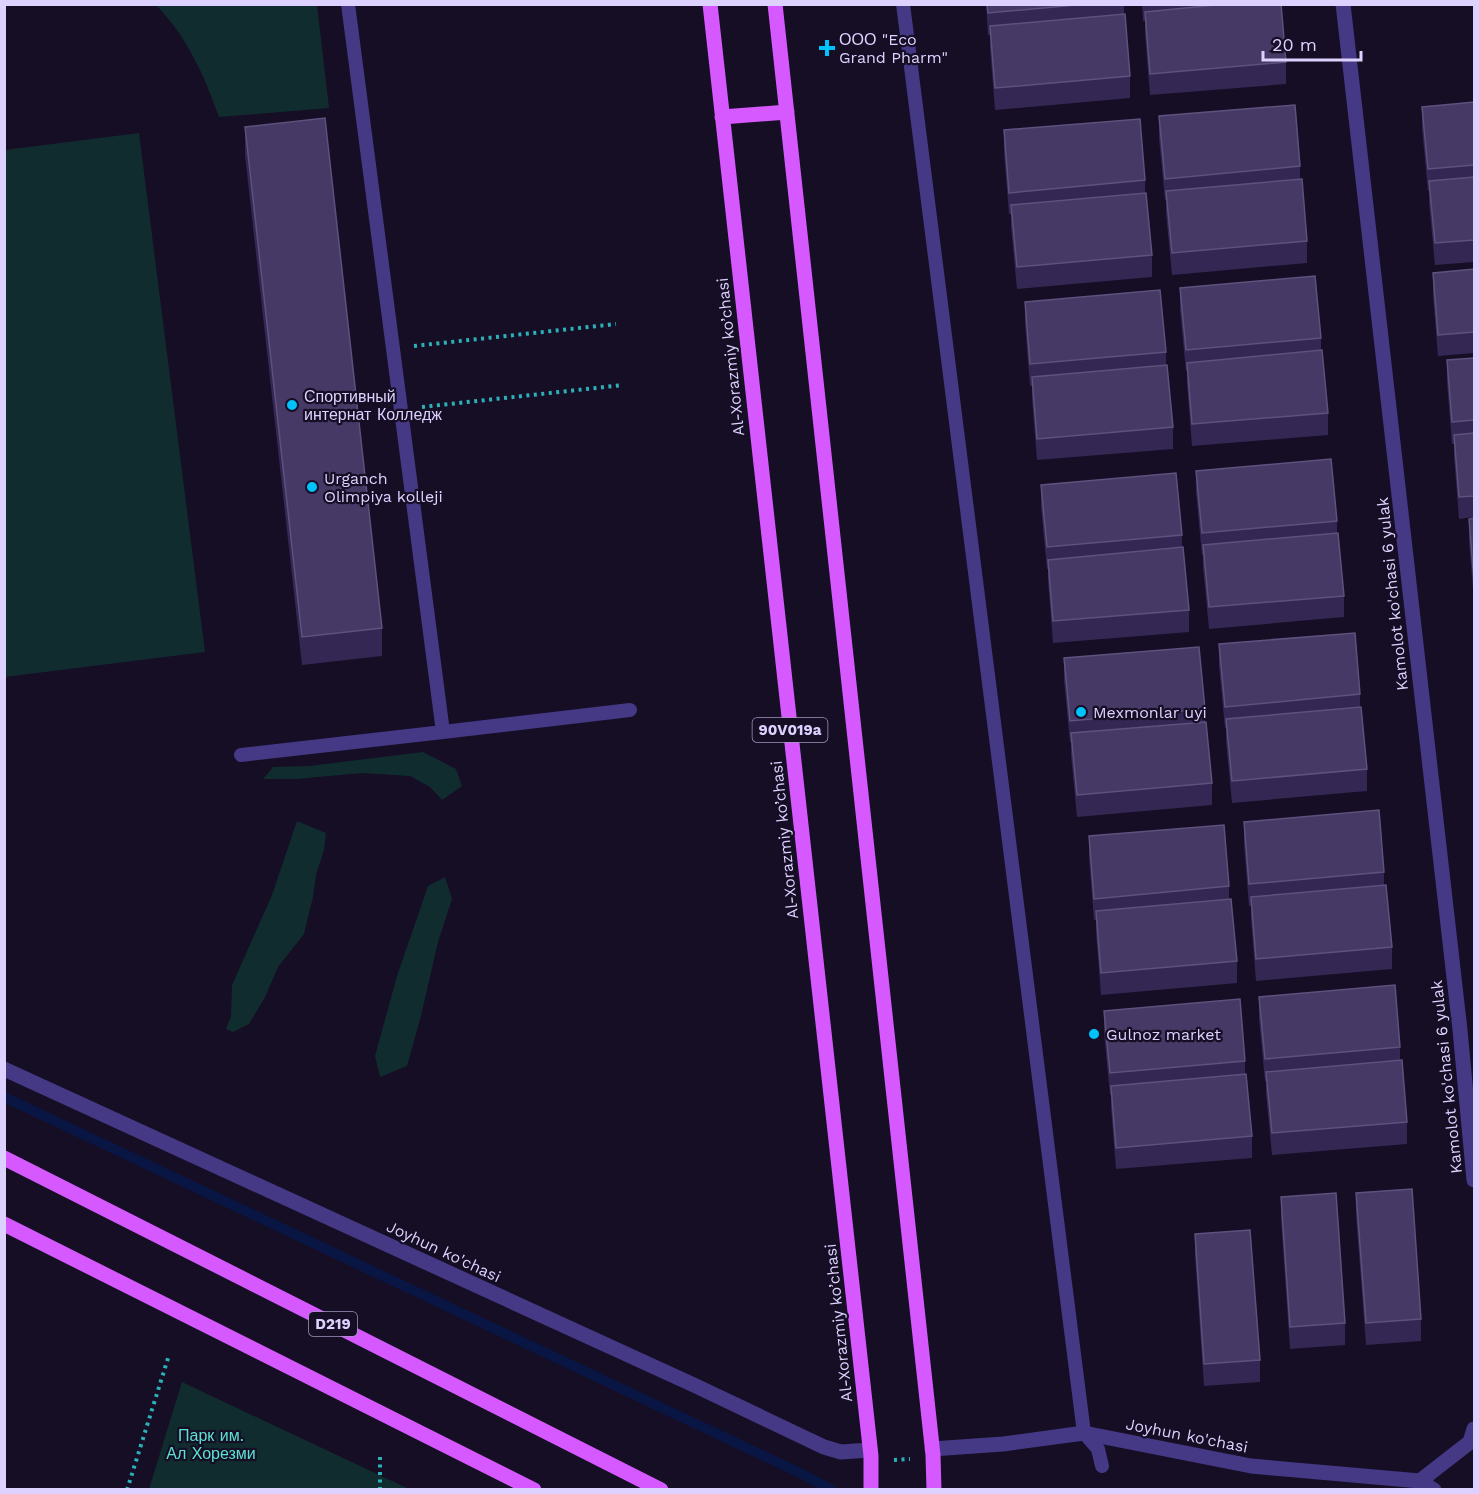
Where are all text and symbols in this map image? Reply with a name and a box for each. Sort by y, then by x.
scale bar [1263,24,1360,62]
place label: ООО "Eco Grand Pharm" [839,30,948,67]
text: 20 m [1272,34,1317,55]
marker: ООО "Eco Grand Pharm" [820,41,834,55]
street label: Al-Xorazmiy ko’chasi [713,277,748,437]
place label: Спортивный интернат Колледж [304,387,442,424]
marker: Спортивный интернат Колледж [285,398,299,412]
place label: Urganch Olimpiya kolleji [324,469,443,506]
marker: Urganch Olimpiya kolleji [305,480,319,494]
street label: Kamolot ko'chasi 6 yulak [1373,496,1412,692]
place label: Mexmonlar uyi [1093,703,1207,722]
marker: Mexmonlar uyi [1074,705,1088,719]
road number: 90V019a [752,718,828,742]
street label: Al-Xorazmiy ko’chasi [767,760,802,920]
street label: Kamolot ko'chasi 6 yulak [1427,979,1466,1175]
place label: Gulnoz market [1106,1025,1221,1044]
marker: Gulnoz market [1087,1027,1101,1041]
street label: Joyhun ko'chasi [384,1217,504,1286]
street label: Al-Xorazmiy ko’chasi [821,1243,856,1403]
road number: D219 [309,1312,357,1336]
street label: Joyhun ko'chasi [1124,1414,1249,1457]
park label: Парк им. Ал Хорезми [166,1426,256,1463]

